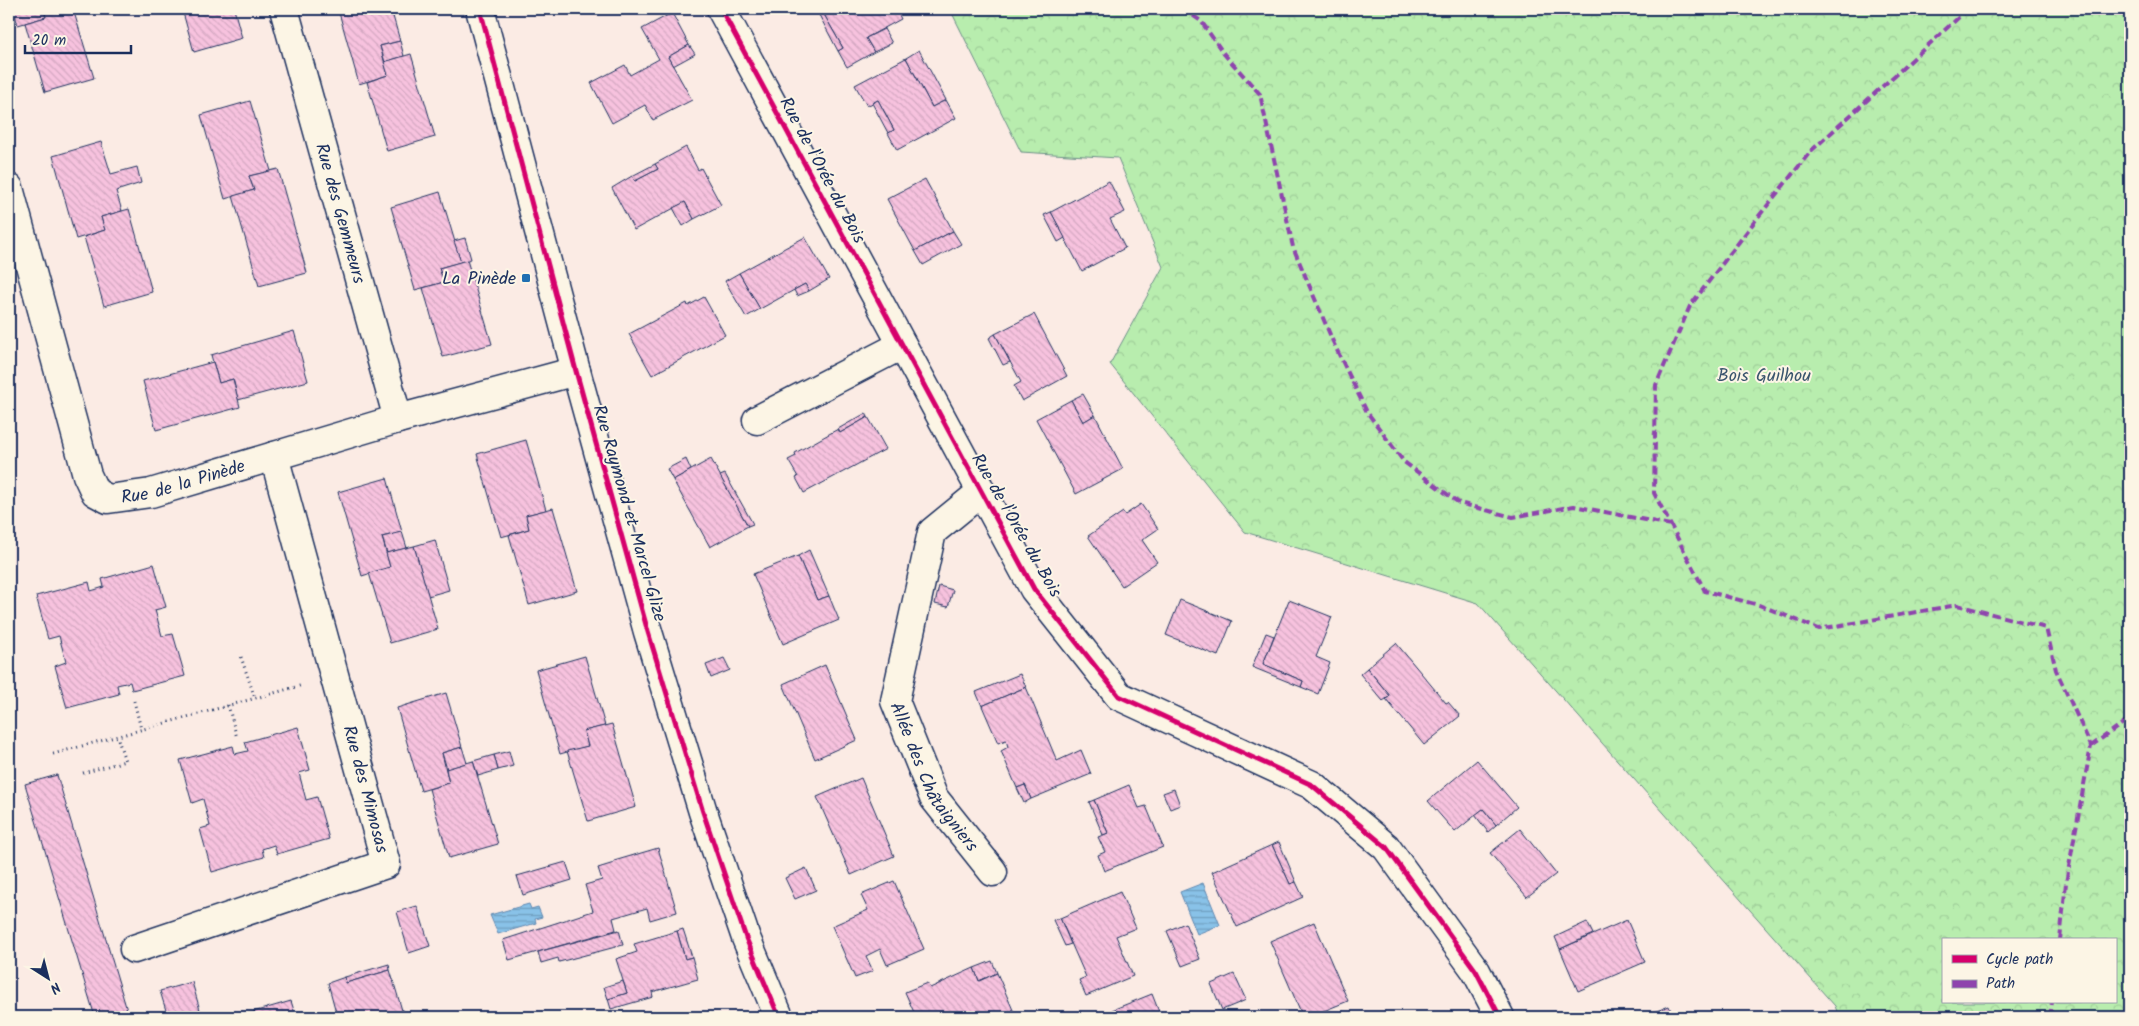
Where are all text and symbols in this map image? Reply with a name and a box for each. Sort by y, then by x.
scale bar [25,22,131,54]
text: 20 m [32,29,66,53]
street label: Rue de l'Orée du Bois [771,92,873,250]
street label: Rue des Gemmeurs [306,140,373,288]
place label: La Pinède [442,265,516,294]
marker: La Pinède [520,272,532,284]
park label: Bois Guilhou [1717,362,1811,391]
street label: Rue Raymond et Marcel Glize [584,402,673,625]
street label: Rue de l'Orée du Bois [963,448,1069,604]
street label: Rue de la Pinède [119,453,249,513]
street label: Allée des Châtaigniers [881,698,985,859]
street label: Rue des Mimosas [334,722,396,857]
legend [1942,938,2116,1004]
text: Cycle path [1986,948,2053,972]
north arrow [22,954,72,1004]
text: Path [1986,972,2015,996]
text: N [45,976,65,999]

